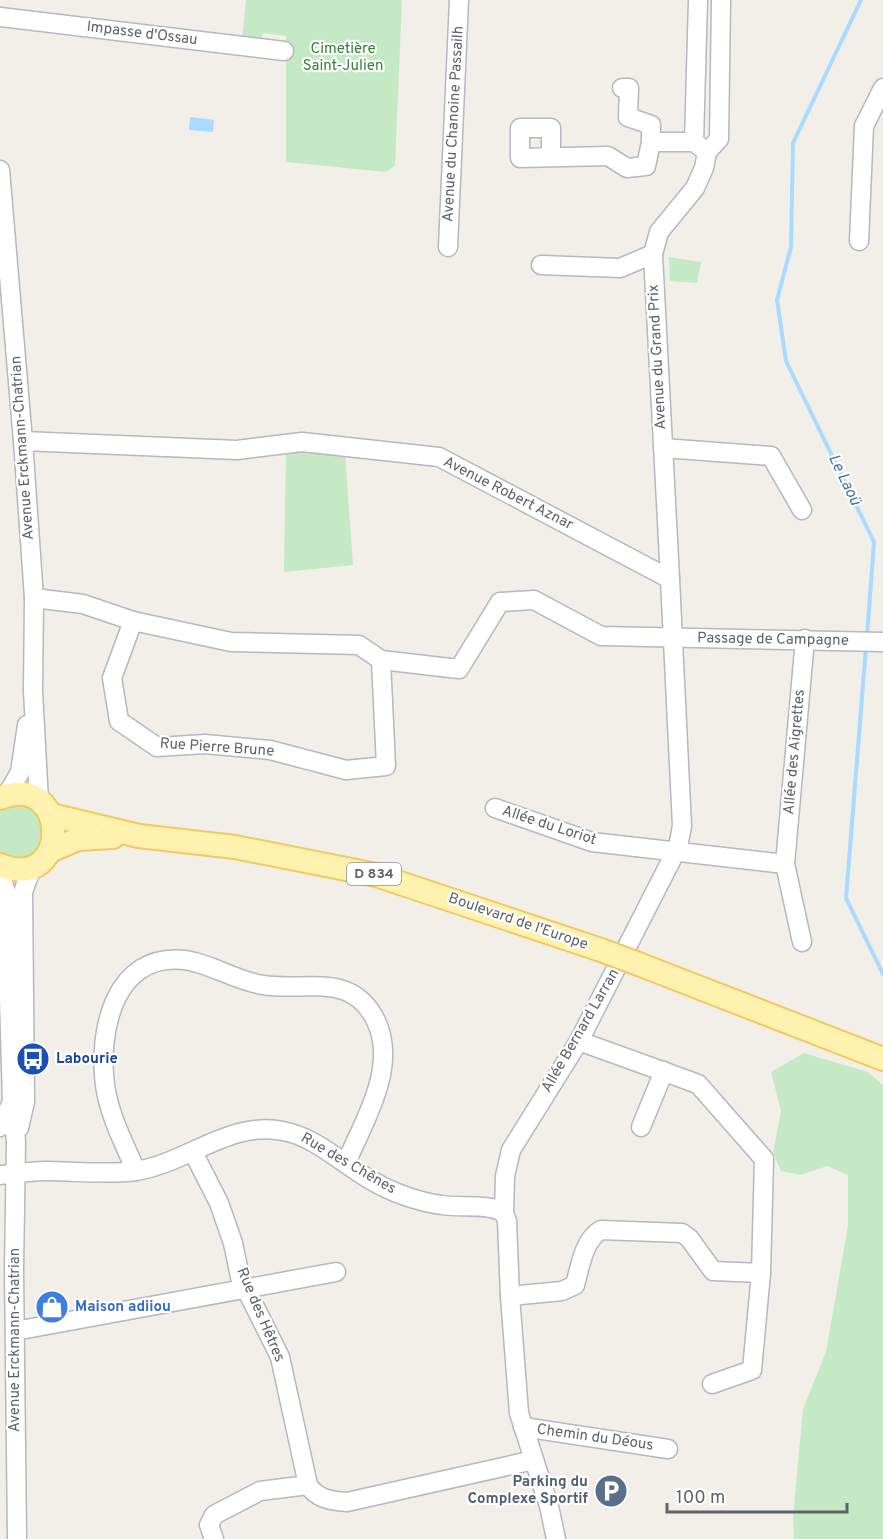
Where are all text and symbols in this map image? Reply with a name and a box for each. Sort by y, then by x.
street label: Impasse d'Ossau [85,18,199,50]
street label: Avenue du Chanoine Passailh [439,25,469,223]
park label: Cimetière Saint-Julien [303,40,383,76]
street label: Avenue du Grand Prix [645,284,671,430]
street label: Avenue Erckmann-Chatrian [7,355,39,541]
water label: Le Laoü [823,451,865,509]
street label: Avenue Robert Aznar [440,453,576,535]
street label: Passage de Campagne [697,629,849,651]
street label: Allée des Aigrettes [780,688,810,816]
street label: Rue Pierre Brune [159,735,275,761]
street label: Allée du Loriot [499,802,599,850]
road number: D 834 [347,863,401,885]
street label: Boulevard de l'Europe [446,889,590,955]
street label: Allée Bernard Larran [538,966,624,1096]
bus stop icon: Labourie [15,1041,51,1077]
place label: Labourie [56,1050,118,1069]
street label: Rue des Chênes [297,1129,399,1199]
street label: Avenue Erckmann-Chatrian [6,1248,25,1432]
street label: Rue des Hêtres [232,1265,288,1365]
shop icon: Maison adiiou [34,1289,70,1325]
place label: Maison adiiou [75,1298,171,1317]
street label: Chemin du Déous [536,1420,654,1456]
place label: Parking du Complexe Sportif [468,1473,589,1509]
parking icon: Parking du Complexe Sportif [593,1473,629,1509]
scale bar [667,1476,847,1514]
text: 100 m [676,1487,725,1510]

